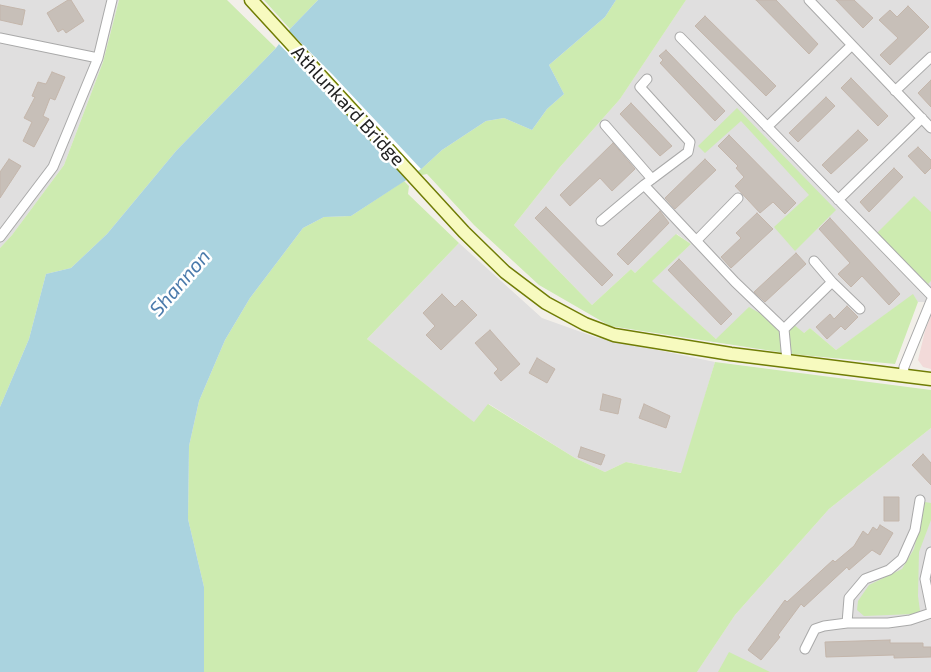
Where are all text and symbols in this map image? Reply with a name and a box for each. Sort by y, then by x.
street label: Athlunkard Bridge [287,41,409,171]
water label: Shannon [145,245,215,321]

